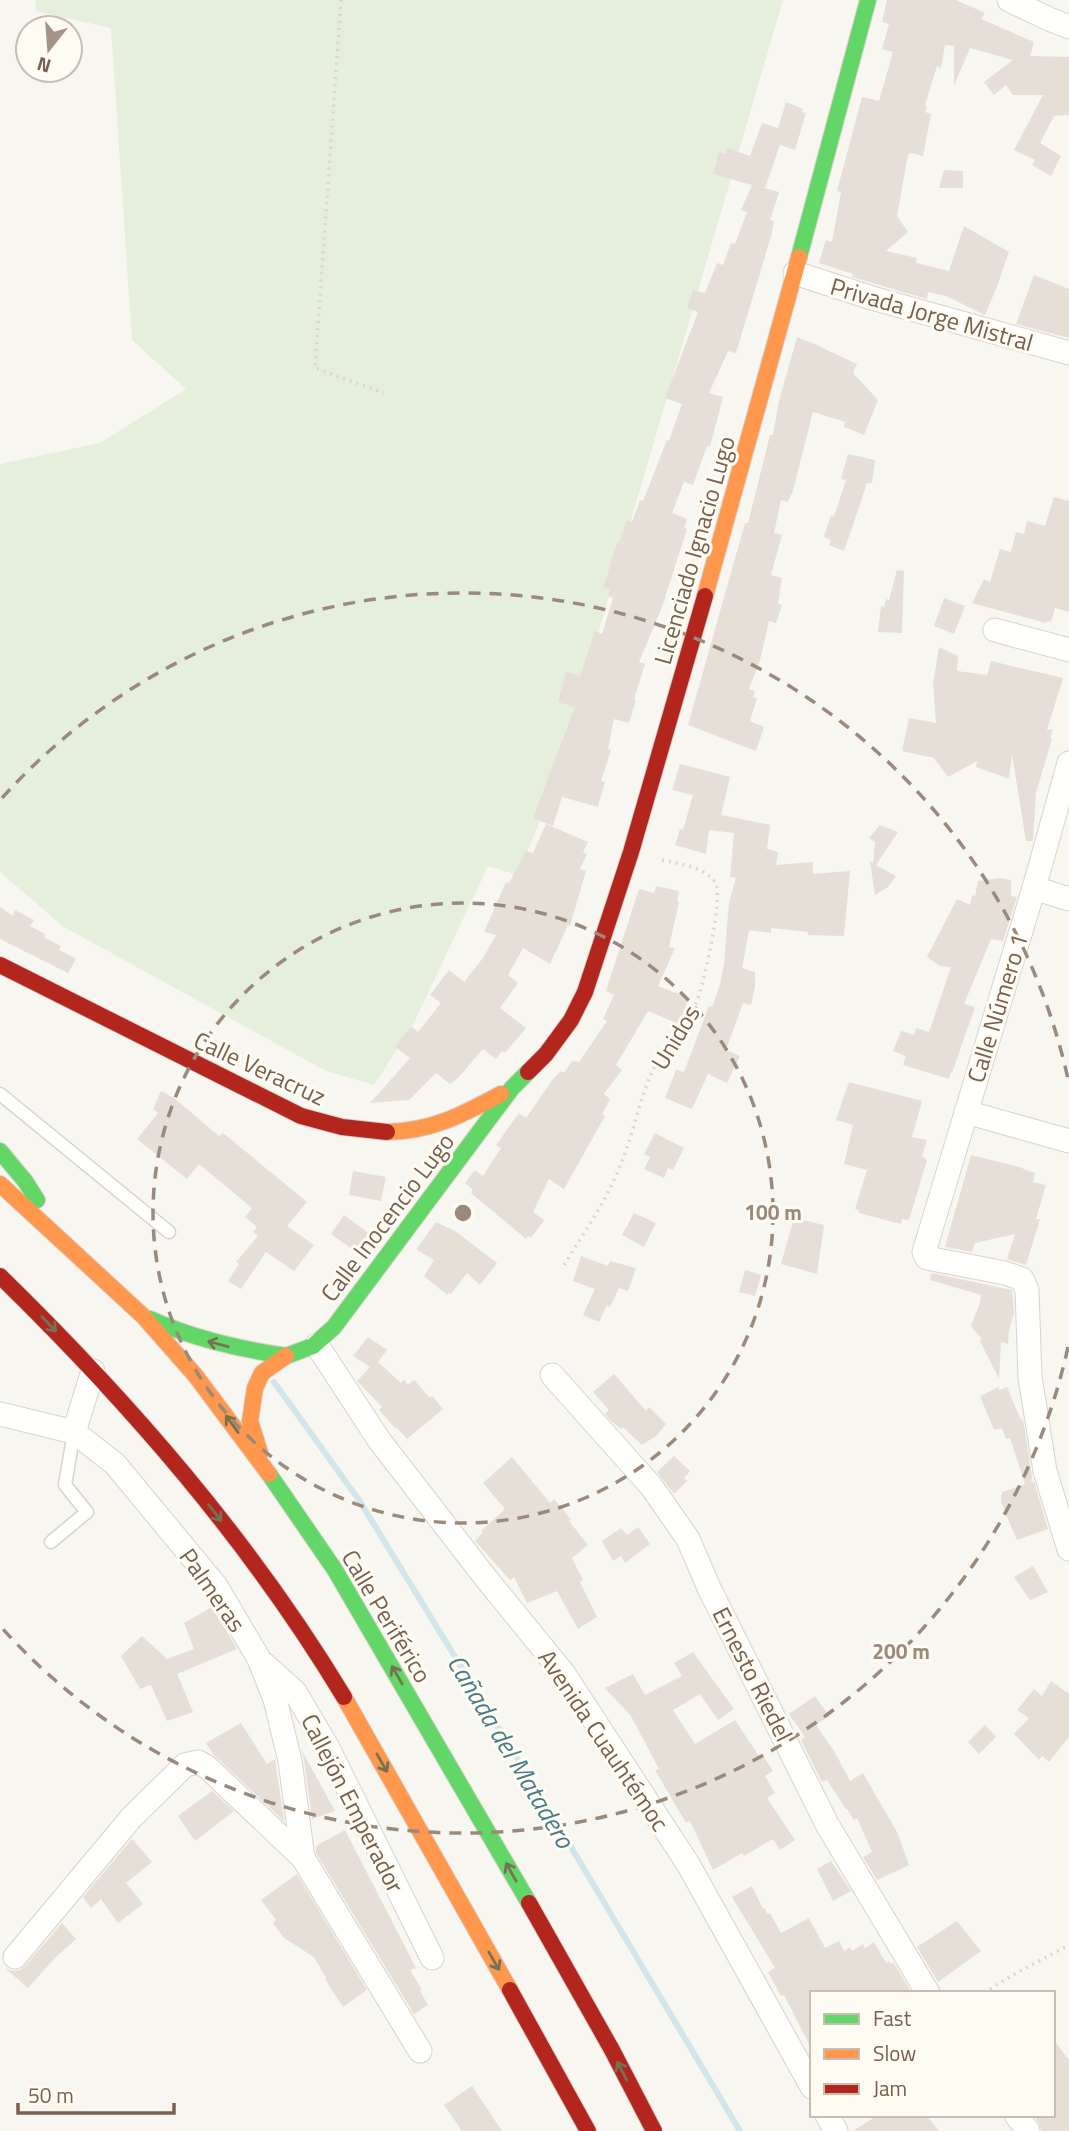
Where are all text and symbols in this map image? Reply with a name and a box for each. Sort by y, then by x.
north arrow [14,14,84,84]
text: N [33,50,54,82]
street label: Privada Jorge Mistral [826,268,1038,360]
street label: Licenciado Ignacio Lugo [644,432,744,668]
street label: Calle Número 1 [957,929,1037,1087]
street label: Unidos [642,998,708,1076]
street label: Calle Veracruz [188,1022,332,1114]
street label: Calle Inocencio Lugo [311,1125,463,1309]
text: 100 m [744,1196,802,1228]
centre of rings [451,1201,475,1225]
one-way arrow [40,1315,57,1332]
one-way arrow [208,1337,230,1350]
one-way arrow [225,1415,239,1434]
one-way arrow [208,1503,223,1521]
street label: Palmeras [171,1541,255,1639]
street label: Calle Periférico [333,1543,441,1689]
street label: Ernesto Riedel [704,1600,802,1748]
text: 200 m [872,1635,930,1667]
street label: Avenida Cuauhtémoc [530,1642,678,1838]
water label: Cañada del Matadero [438,1647,585,1856]
one-way arrow [389,1666,403,1686]
street label: Callejón Emperador [292,1707,414,1899]
one-way arrow [375,1752,389,1772]
one-way arrow [504,1862,517,1883]
one-way arrow [487,1950,501,1970]
legend [810,1991,1055,2117]
text: Fast [873,2002,912,2034]
text: Slow [873,2037,916,2069]
one-way arrow [615,2061,629,2081]
scale bar [18,2072,173,2116]
text: Jam [873,2072,907,2104]
text: 50 m [28,2079,74,2111]

